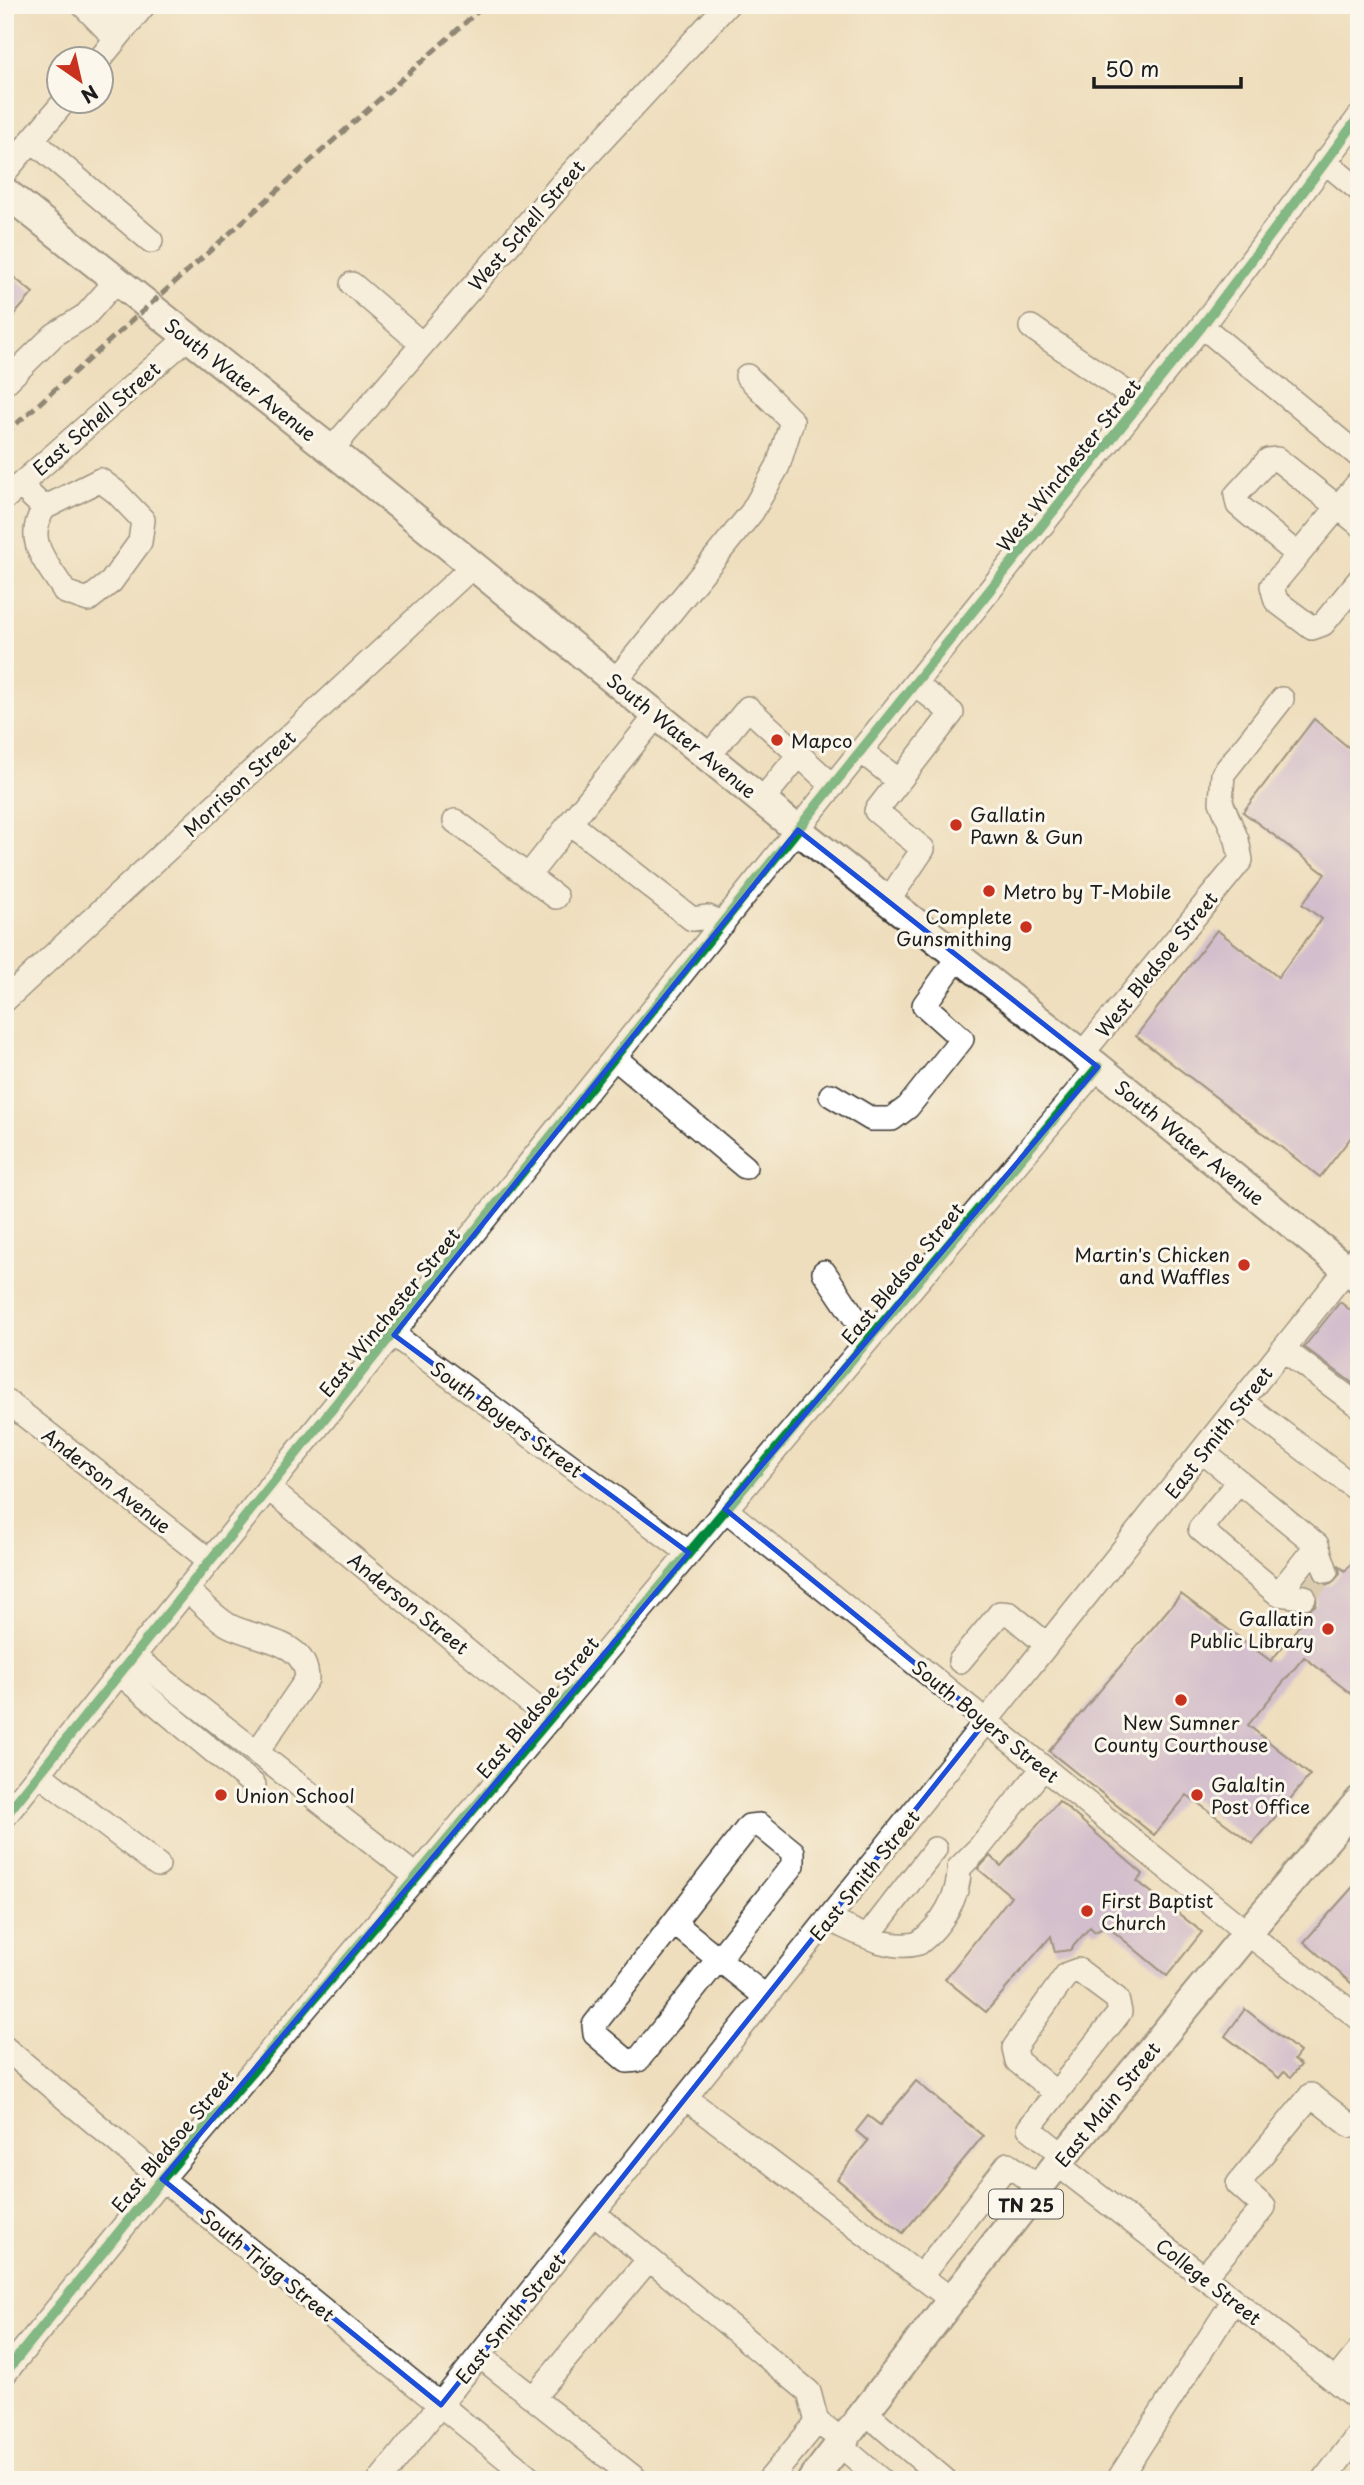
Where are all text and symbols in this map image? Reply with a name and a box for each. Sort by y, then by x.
north arrow [46,46,116,116]
scale bar [1094,46,1242,90]
text: 50 m [1105,52,1159,84]
text: N [76,79,104,111]
street label: West Schell Street [461,153,591,297]
street label: South Water Avenue [159,311,323,447]
street label: East Schell Street [26,354,166,481]
street label: West Winchester Street [989,372,1147,558]
street label: South Water Avenue [601,666,763,804]
street label: Morrison Street [177,723,302,843]
place label: Mapco [791,726,853,754]
marker: Mapco [769,732,785,748]
place label: Gallatin Pawn & Gun [970,800,1083,850]
marker: Gallatin Pawn & Gun [948,817,964,833]
place label: Metro by T-Mobile [1003,877,1171,905]
marker: Metro by T-Mobile [981,883,997,899]
street label: West Bledsoe Street [1088,885,1224,1043]
place label: Complete Gunsmithing [896,902,1012,952]
marker: Complete Gunsmithing [1018,919,1034,935]
street label: South Water Avenue [1109,1073,1271,1211]
street label: East Bledsoe Street [834,1196,970,1350]
street label: East Winchester Street [312,1221,466,1403]
place label: Martin's Chicken and Waffles [1074,1240,1230,1290]
marker: Martin's Chicken and Waffles [1236,1257,1252,1273]
street label: South Boyers Street [425,1354,589,1484]
street label: East Smith Street [1157,1360,1279,1504]
street label: Anderson Avenue [37,1421,177,1539]
street label: Anderson Street [343,1545,476,1661]
place label: Gallatin Public Library [1189,1604,1314,1654]
marker: Gallatin Public Library [1320,1621,1336,1637]
street label: East Bledsoe Street [469,1630,605,1784]
street label: South Boyers Street [906,1653,1066,1789]
marker: New Sumner County Courthouse [1173,1692,1189,1708]
place label: New Sumner County Courthouse [1094,1708,1268,1758]
place label: Galaltin Post Office [1211,1770,1310,1820]
place label: Union School [235,1781,355,1809]
marker: Union School [213,1787,229,1803]
marker: Galaltin Post Office [1189,1787,1205,1803]
street label: East Smith Street [802,1803,926,1946]
place label: First Baptist Church [1101,1886,1214,1936]
marker: First Baptist Church [1079,1903,1095,1919]
street label: East Main Street [1048,2035,1166,2173]
street label: East Bledsoe Street [104,2064,240,2218]
road number: TN 25 [989,2190,1063,2218]
street label: South Trigg Street [195,2202,341,2328]
street label: College Street [1150,2231,1268,2331]
street label: East Smith Street [448,2246,572,2389]

